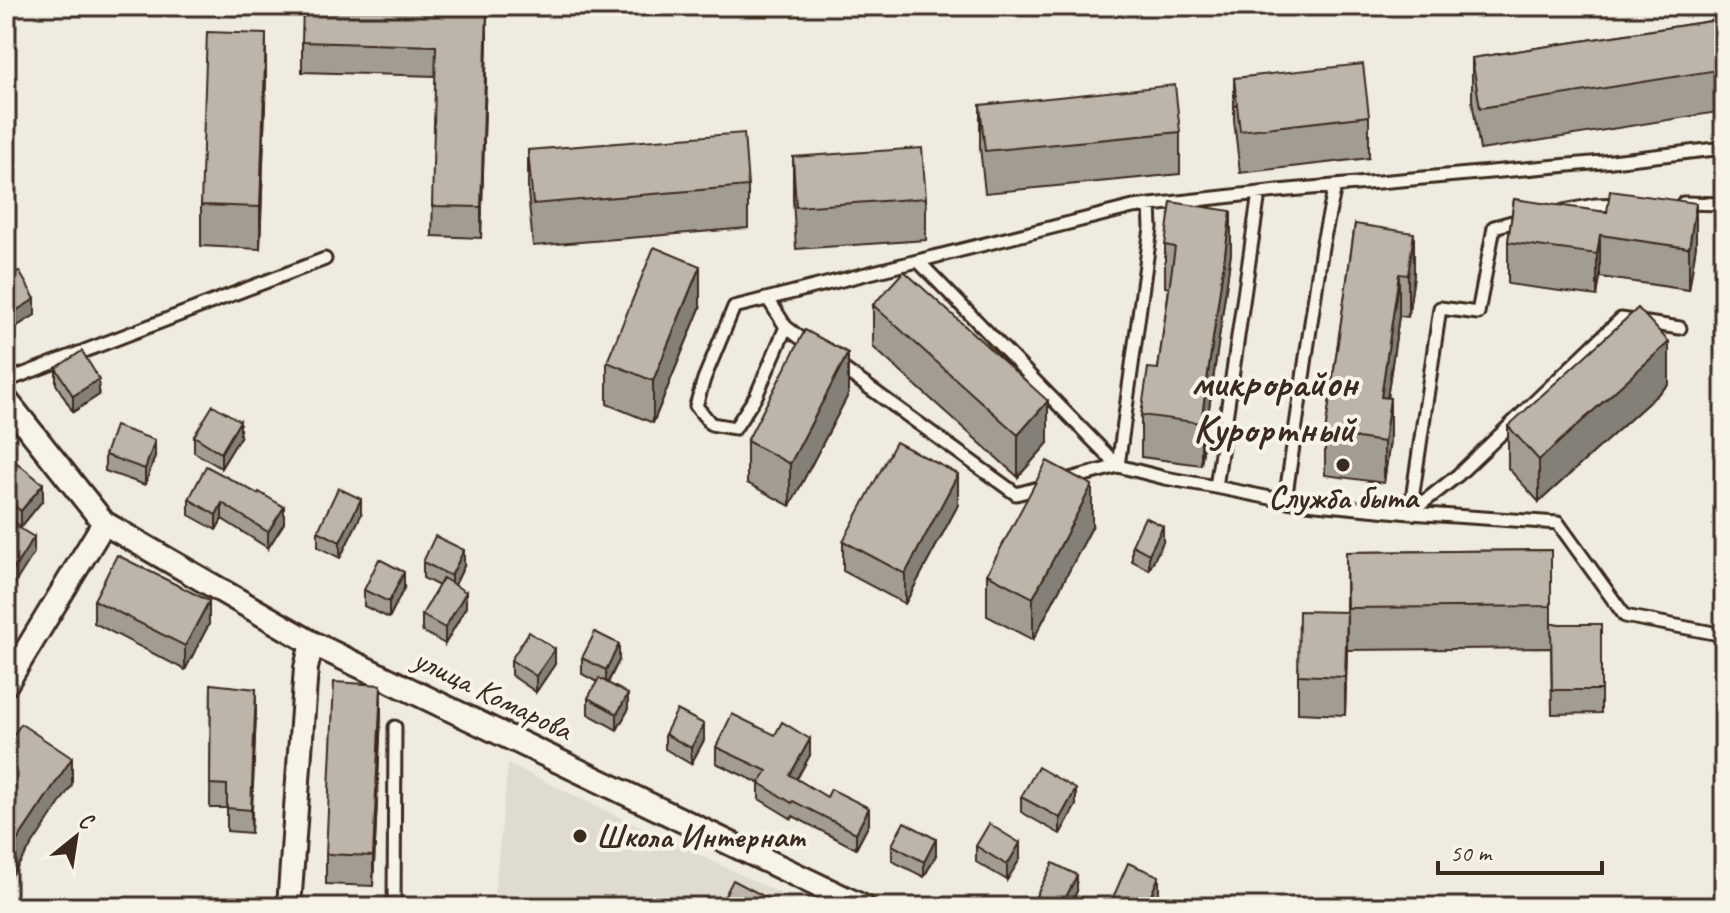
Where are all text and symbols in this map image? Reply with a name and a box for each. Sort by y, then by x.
district label: микрорайон Курортный [1191,358,1360,454]
marker: Служба быта [1334,456,1352,474]
place label: Служба быта [1268,477,1420,518]
street label: улица Комарова [405,637,581,751]
north arrow [36,797,116,877]
text: С [74,806,100,837]
place label: Школа Интернат [596,816,807,857]
scale bar [1438,825,1602,875]
marker: Школа Интернат [571,827,589,845]
text: 50 m [1450,838,1493,868]

